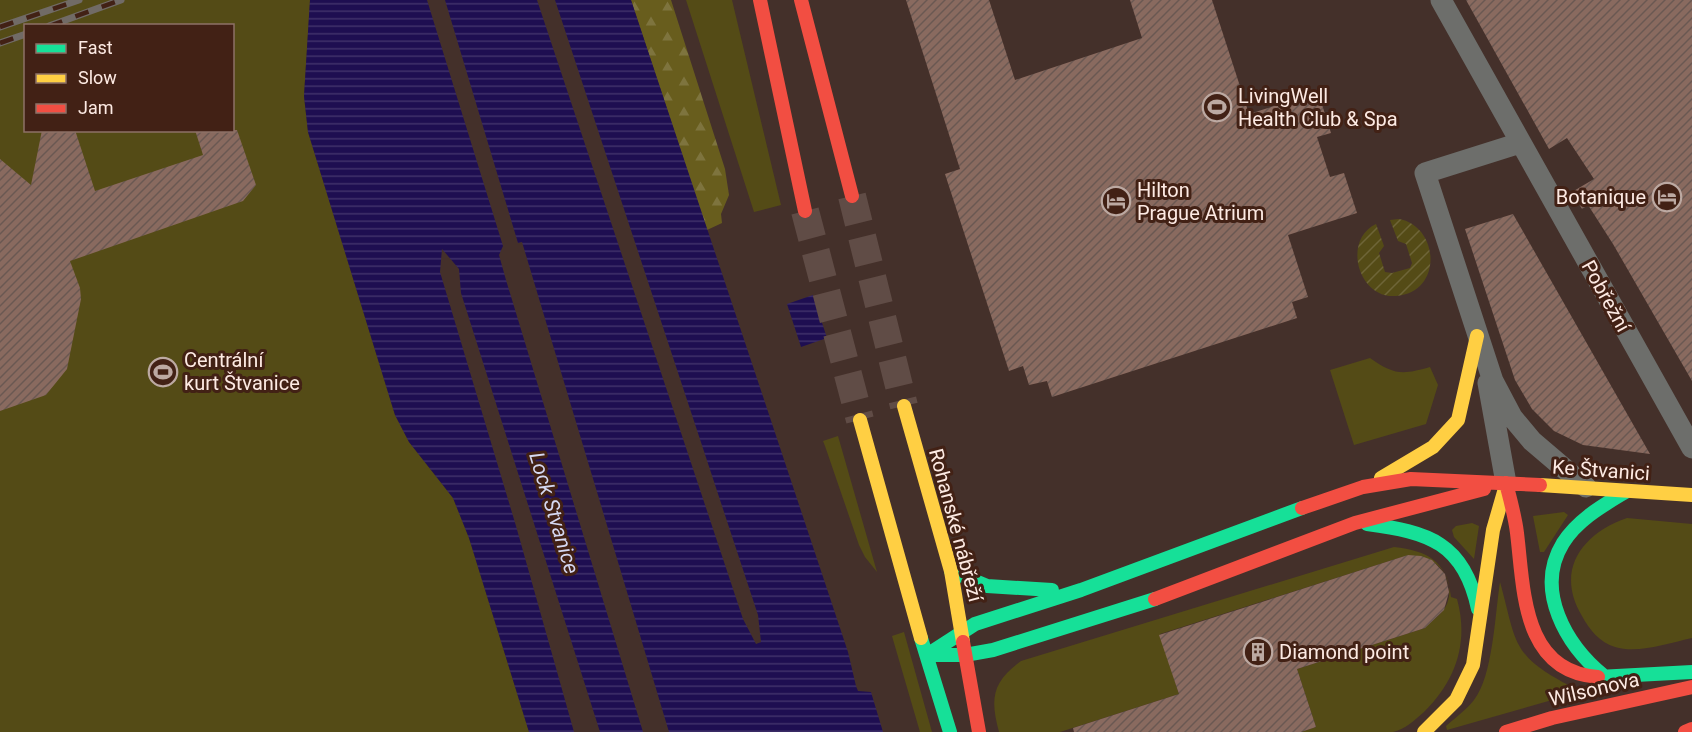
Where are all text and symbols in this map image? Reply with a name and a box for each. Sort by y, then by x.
legend [24,24,234,132]
text: Fast [78,37,113,58]
text: Slow [78,67,117,88]
place label: LivingWell Health Club & Spa [1238,84,1398,131]
sports icon: LivingWell Health Club & Spa [1201,91,1233,123]
text: Jam [78,97,114,118]
place label: Hilton Prague Atrium [1137,178,1264,225]
hotel icon: Botanique [1651,181,1683,213]
hotel icon: Hilton Prague Atrium [1100,185,1132,217]
place label: Botanique [1556,185,1646,209]
street label: Pobřežní [1577,256,1636,337]
place label: Centrální kurt Štvanice [184,348,300,395]
sports icon: Centrální kurt Štvanice [147,356,179,388]
street label: Rohanské nábřeží [924,446,988,605]
water label: Lock Stvanice [524,449,584,577]
street label: Ke Štvanici [1551,455,1651,485]
building icon: Diamond point [1242,636,1274,668]
place label: Diamond point [1279,640,1409,664]
street label: Wilsonova [1547,667,1641,711]

